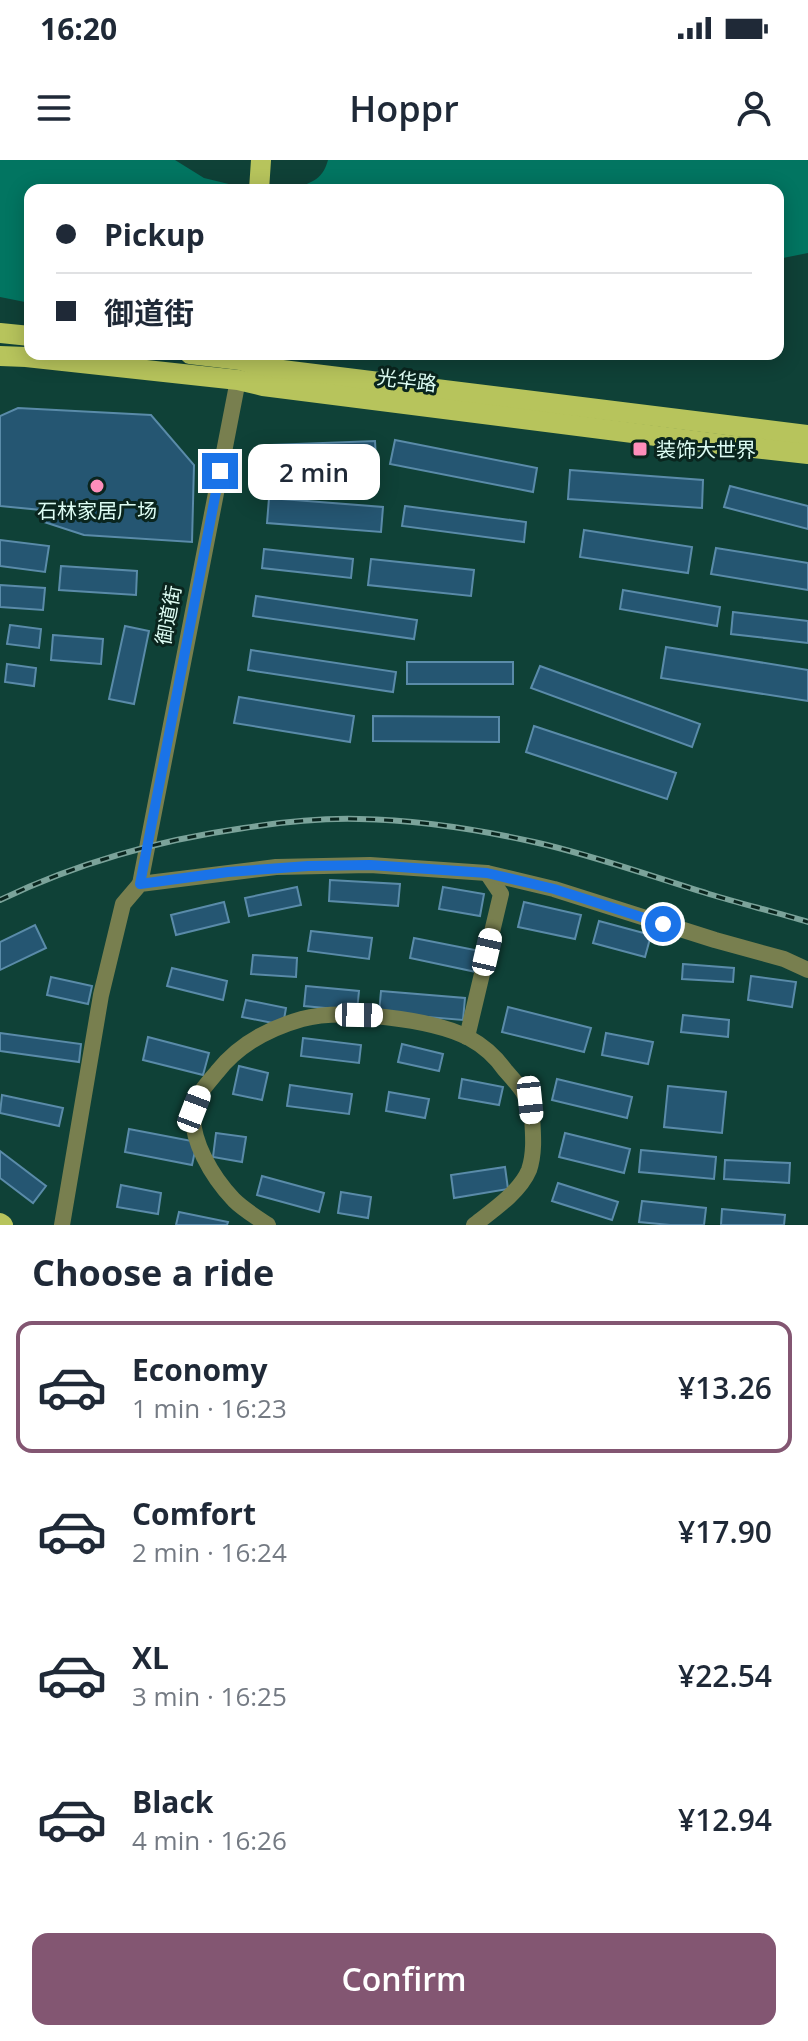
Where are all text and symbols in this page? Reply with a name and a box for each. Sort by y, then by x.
text: 16:20 [40,8,117,49]
text: Hoppr [349,84,459,133]
icon: menu [32,86,76,130]
icon: person [732,86,776,130]
text: Pickup [104,214,205,255]
text: 御道街 [104,292,194,333]
street label: 光华路 [376,363,438,397]
place label: 装饰大世界 [656,436,756,463]
marker: 装饰大世界 [631,440,649,458]
callout: 2 min [248,443,380,499]
route end [202,453,238,489]
text: 2 min [279,454,349,490]
marker: 石林家居广场 [88,477,106,495]
place label: 石林家居广场 [37,497,157,524]
street label: 御道街 [149,583,187,647]
route start [645,906,681,942]
car [470,926,504,978]
car [335,1003,383,1027]
car [516,1075,544,1125]
car [174,1082,214,1136]
text: Choose a ride [32,1248,274,1297]
text: Economy [132,1349,268,1390]
icon: car [36,1351,108,1423]
text: ¥13.26 [678,1367,772,1408]
text: 1 min · 16:23 [132,1390,287,1426]
text: Comfort [132,1493,256,1534]
icon: car [36,1495,108,1567]
text: ¥17.90 [678,1511,772,1552]
text: 2 min · 16:24 [132,1534,287,1570]
text: XL [132,1637,169,1678]
icon: car [36,1639,108,1711]
text: ¥22.54 [678,1655,772,1696]
text: 3 min · 16:25 [132,1678,287,1714]
text: Black [132,1781,213,1822]
icon: car [36,1783,108,1855]
text: ¥12.94 [678,1799,772,1840]
text: 4 min · 16:26 [132,1822,287,1858]
button: Confirm [32,1933,776,2025]

